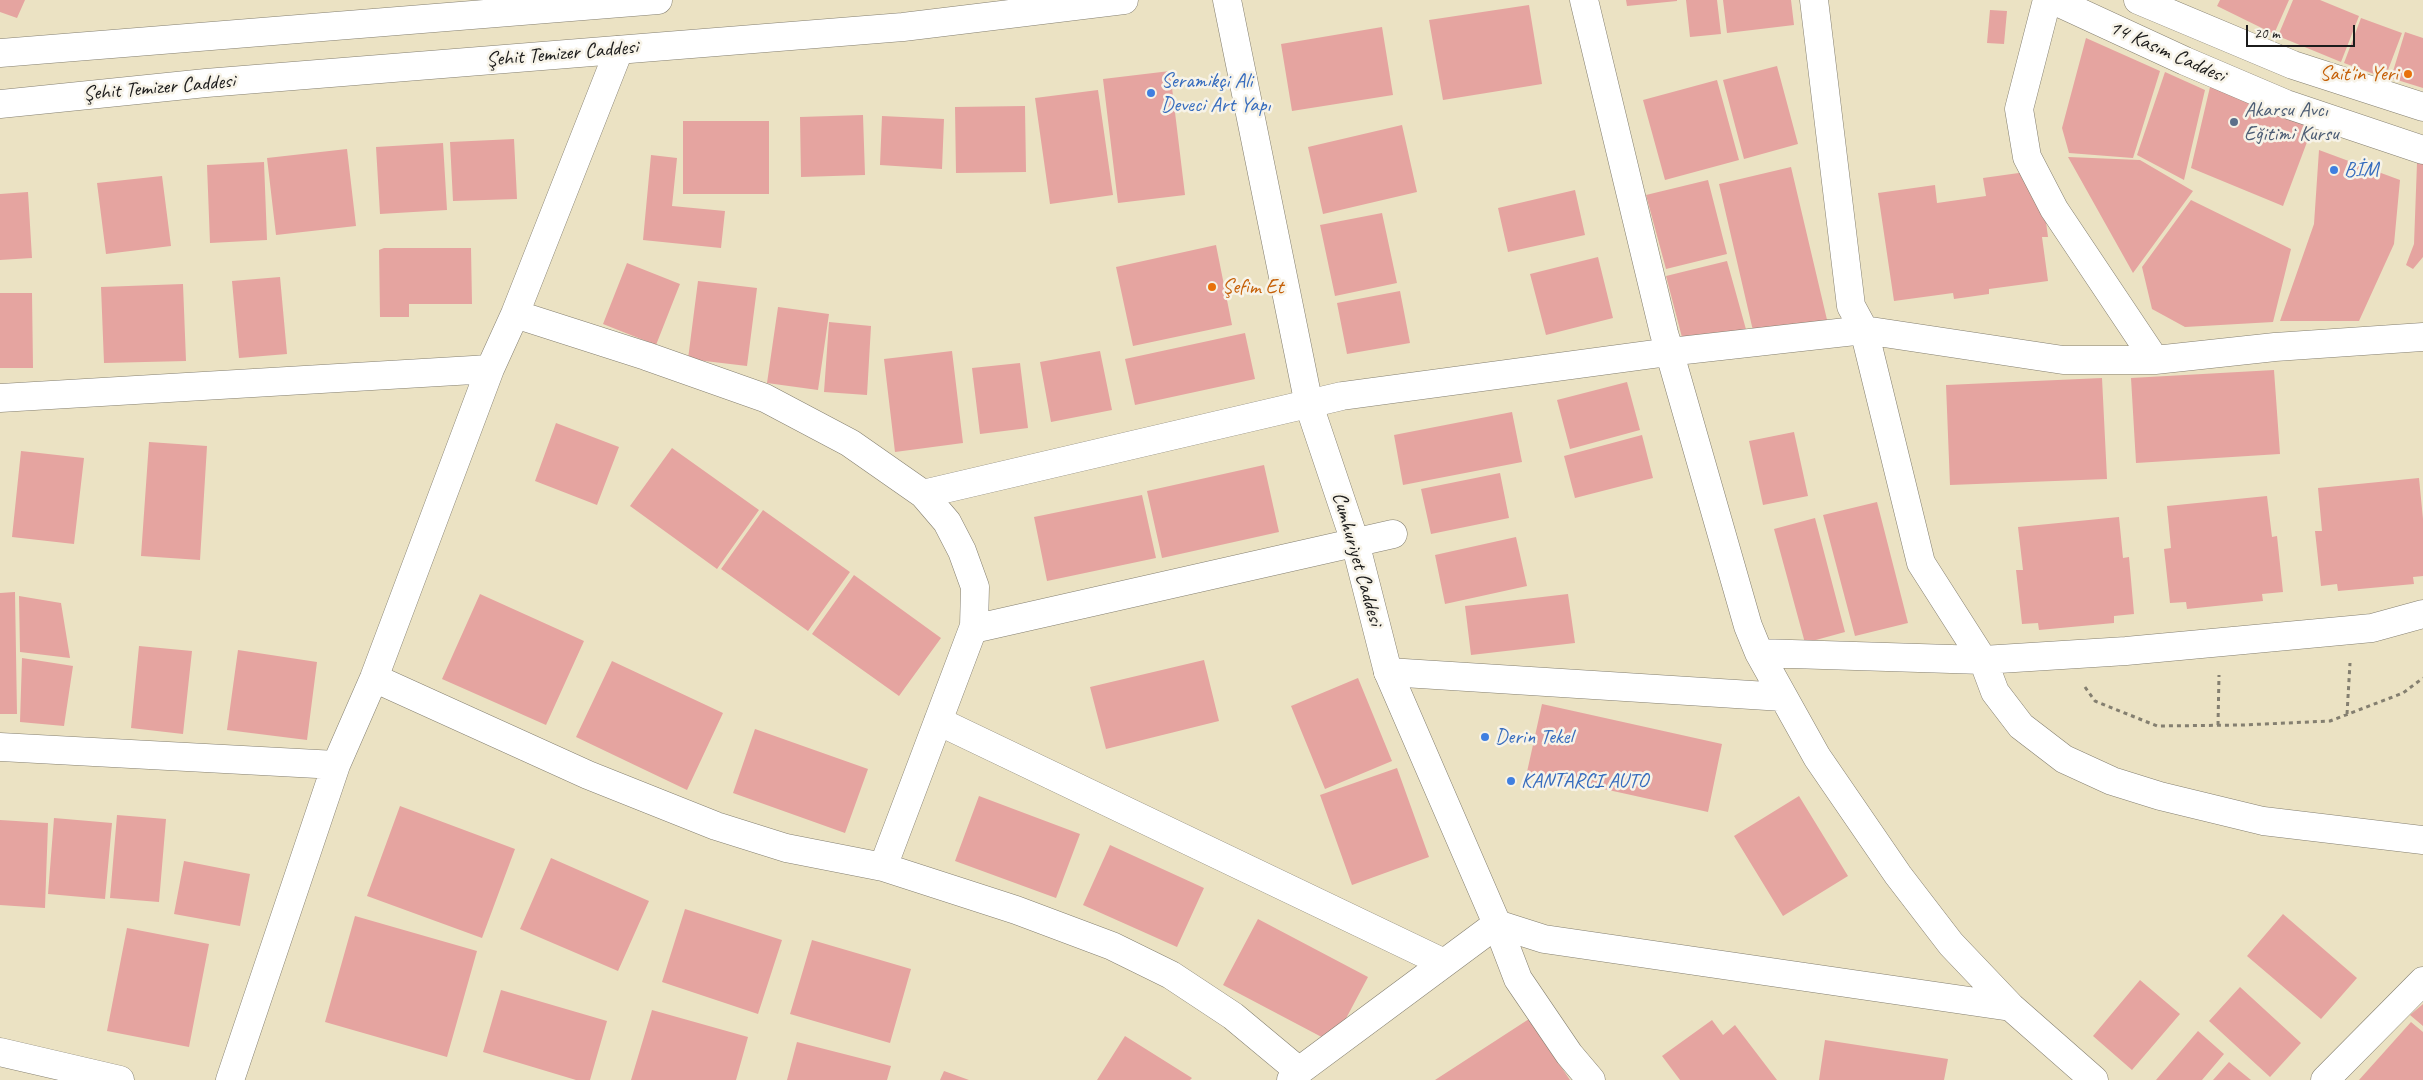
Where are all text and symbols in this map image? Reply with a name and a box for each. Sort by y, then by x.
street label: 14 Kasım Caddesi [2105,15,2229,89]
scale bar [2248,15,2357,47]
text: 20 m [2254,24,2280,43]
street label: Şehit Temizer Caddesi [485,35,639,73]
place label: Sait'in Yeri [2319,61,2398,87]
place label: Seramikçi Ali Deveci Art Yapı [1161,68,1270,118]
marker: Sait'in Yeri [2402,68,2414,80]
street label: Şehit Temizer Caddesi [82,69,236,107]
marker: Seramikçi Ali Deveci Art Yapı [1145,87,1157,99]
place label: Akarsu Avcı Eğitimi Kursu [2244,97,2339,147]
marker: Akarsu Avcı Eğitimi Kursu [2228,116,2240,128]
place label: BİM [2344,157,2378,183]
marker: BİM [2328,164,2340,176]
place label: Şefim Et [1222,274,1284,300]
marker: Şefim Et [1206,281,1218,293]
street label: Cumhuriyet Caddesi [1326,489,1388,629]
place label: Derin Tekel [1495,724,1573,750]
marker: Derin Tekel [1479,731,1491,743]
place label: KANTARCI AUTO [1521,768,1648,794]
marker: KANTARCI AUTO [1505,775,1517,787]

